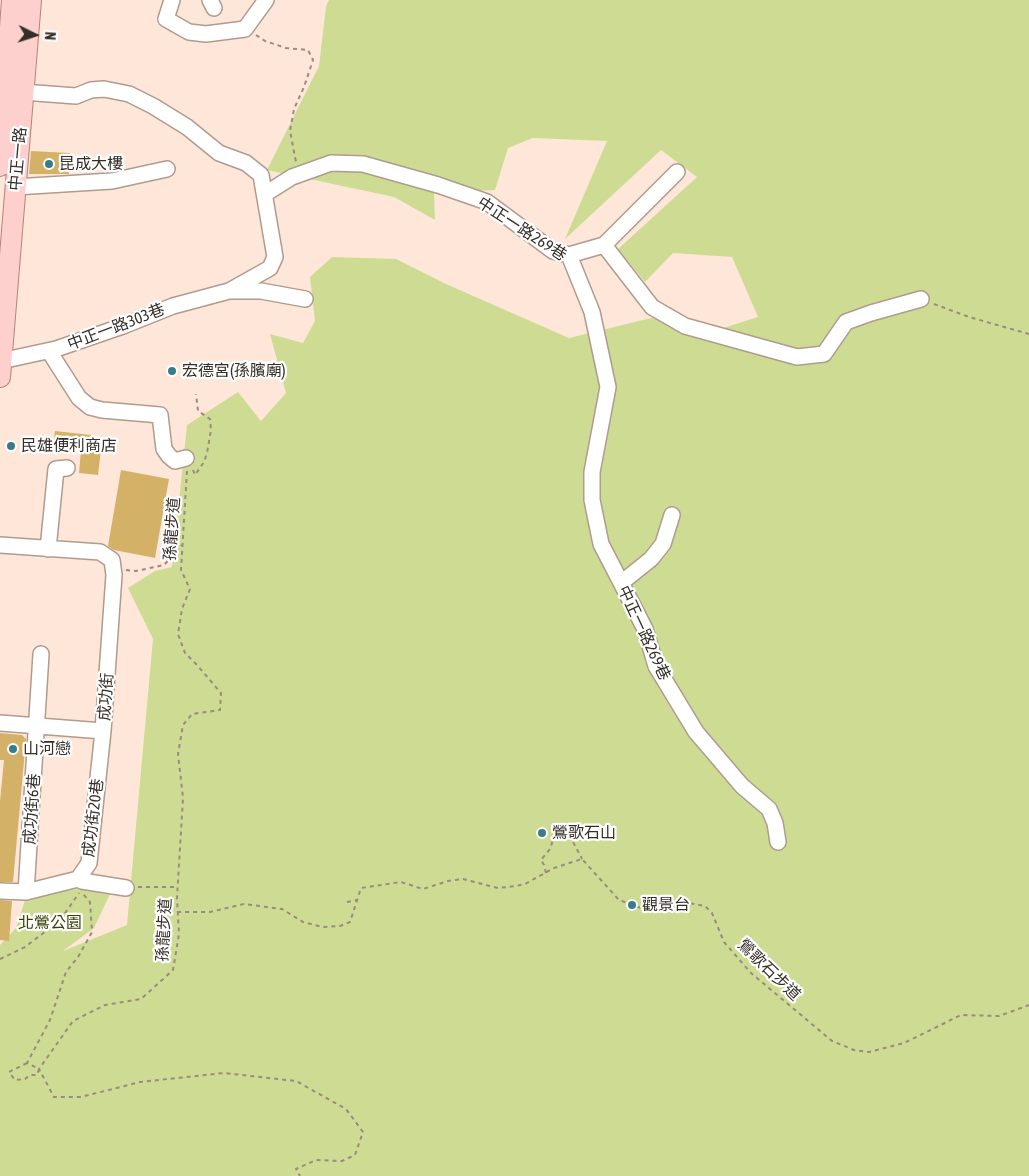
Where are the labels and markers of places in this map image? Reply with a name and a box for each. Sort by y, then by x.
place label: 昆成大樓 [59,154,123,174]
marker: 昆成大樓 [43,158,55,170]
place label: 宏德宮(孫臏廟) [182,361,286,381]
marker: 宏德宮(孫臏廟) [166,365,178,377]
place label: 民雄便利商店 [21,436,117,456]
marker: 民雄便利商店 [5,440,17,452]
place label: 山河戀 [23,739,71,759]
marker: 山河戀 [7,743,19,755]
place label: 鶯歌石山 [552,823,616,843]
marker: 鶯歌石山 [536,827,548,839]
place label: 觀景台 [642,895,690,915]
marker: 觀景台 [626,899,638,911]

